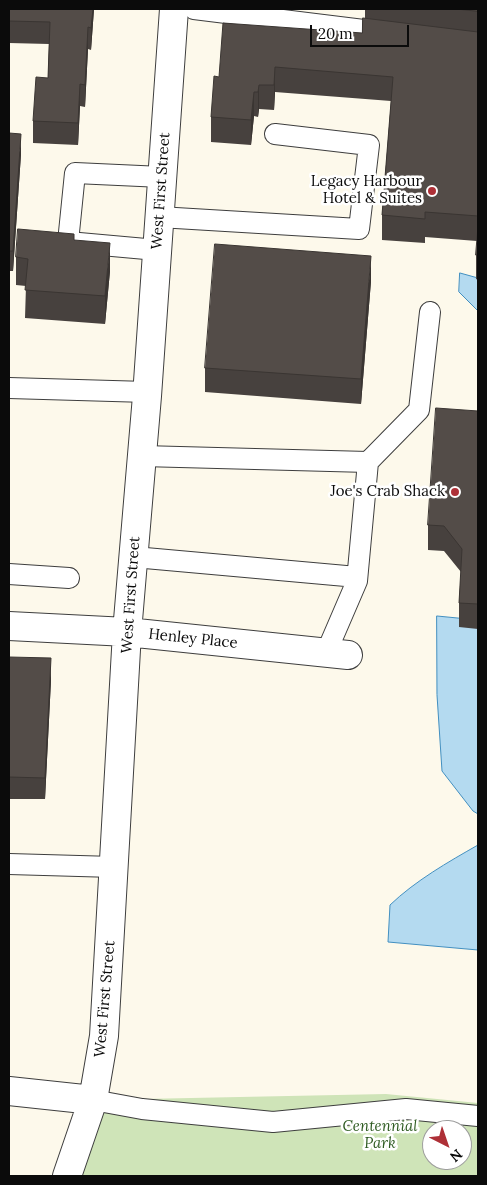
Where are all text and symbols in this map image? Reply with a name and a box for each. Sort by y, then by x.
scale bar [312,15,411,47]
text: 20 m [318,24,353,43]
street label: West First Street [148,132,174,250]
place label: Legacy Harbour Hotel & Suites [311,173,422,208]
marker: Legacy Harbour Hotel & Suites [426,185,438,197]
place label: Joe's Crab Shack [330,483,445,501]
marker: Joe's Crab Shack [449,486,461,498]
street label: West First Street [118,536,144,654]
street label: Henley Place [148,625,238,653]
street label: West First Street [91,940,119,1058]
park label: Centennial Park [342,1118,418,1153]
north arrow [422,1120,472,1170]
text: N [446,1145,466,1166]

